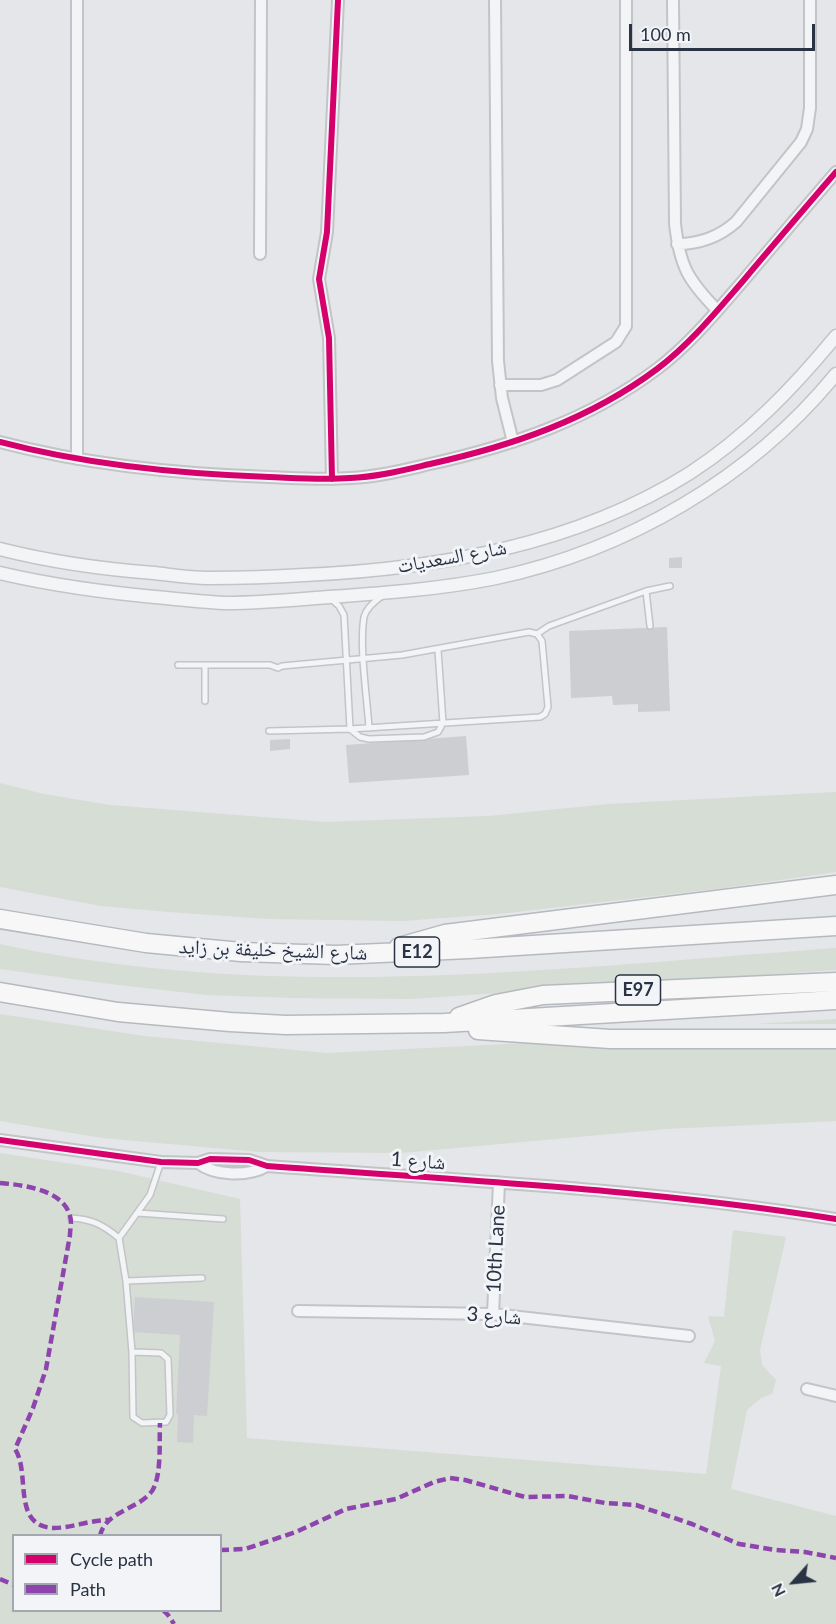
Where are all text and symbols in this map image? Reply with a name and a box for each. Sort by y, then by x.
scale bar [632,12,818,50]
text: 100 m [640,23,691,45]
street label: شارع السعديات [395,536,509,578]
street label: شارع الشيخ خليفة بن زايد [178,935,368,965]
road number: E12 [394,937,440,967]
road number: E97 [616,975,660,1005]
street label: شارع 1 [390,1147,446,1175]
street label: 10th Lane [482,1204,510,1294]
street label: شارع 3 [466,1302,522,1330]
legend [12,1534,222,1612]
text: Cycle path [70,1548,153,1570]
north arrow [764,1552,824,1612]
text: Path [70,1578,106,1600]
text: N [766,1581,789,1600]

